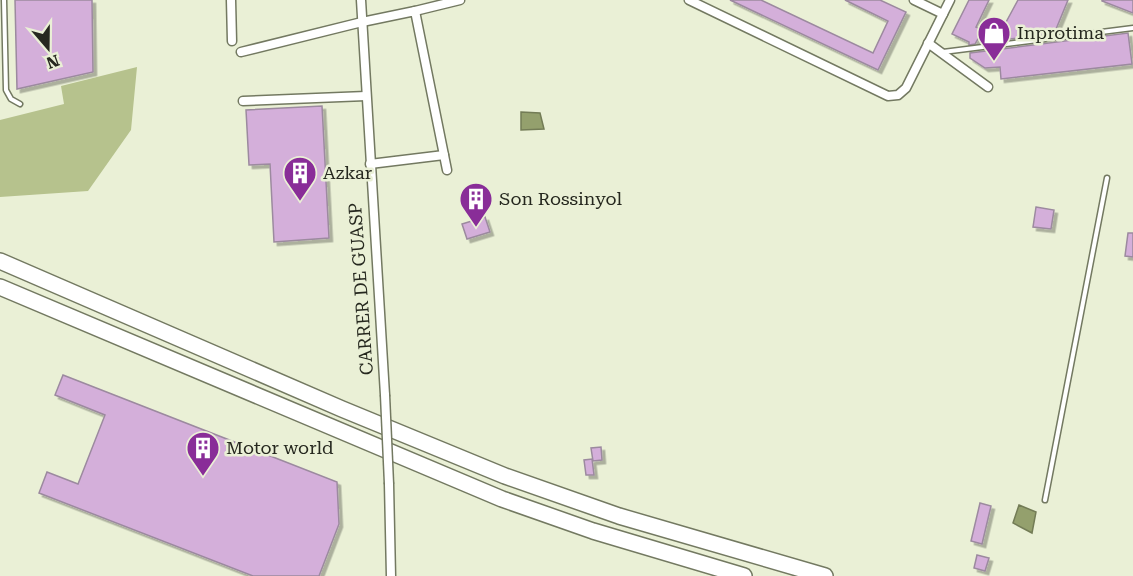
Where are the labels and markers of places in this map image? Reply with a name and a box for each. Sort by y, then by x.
shop icon: Inprotima [976,15,1012,62]
place label: Inprotima [1017,22,1104,43]
building icon: Azkar [282,155,318,202]
place label: Azkar [323,162,372,183]
building icon: Son Rossinyol [458,181,494,228]
place label: Son Rossinyol [499,188,623,209]
building icon: Motor world [185,430,221,477]
place label: Motor world [226,437,334,458]

